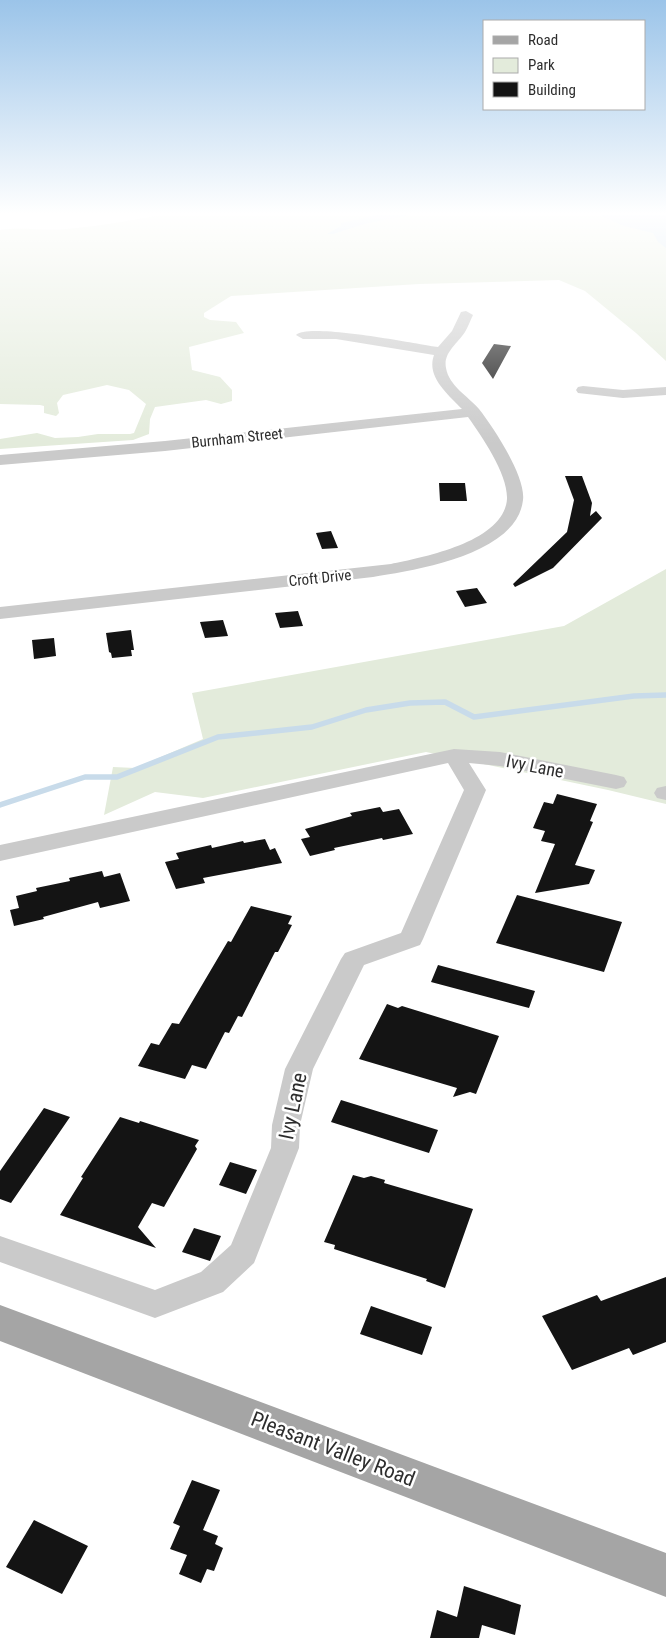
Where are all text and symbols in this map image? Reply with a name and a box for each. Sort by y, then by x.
legend [483,20,646,110]
text: Road [528,31,558,49]
text: Park [528,56,555,74]
text: Building [528,81,576,99]
street label: Burnham Street [191,424,283,452]
street label: Croft Drive [288,566,352,590]
street label: Ivy Lane [504,750,566,782]
street label: Ivy Lane [274,1070,312,1142]
street label: Pleasant Valley Road [248,1407,418,1491]

